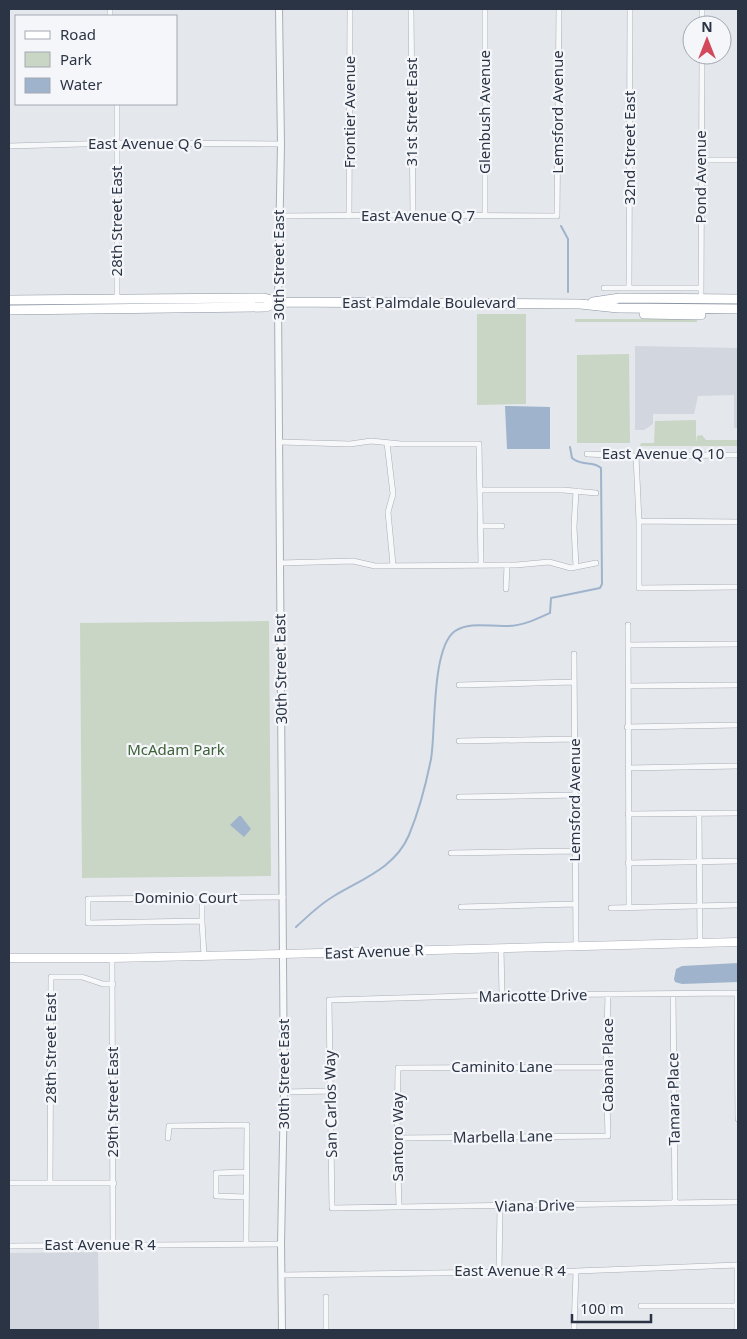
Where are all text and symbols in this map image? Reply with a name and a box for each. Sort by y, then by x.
legend [15,15,178,105]
north arrow [682,15,732,65]
text: N [701,17,713,36]
text: Road [60,24,96,44]
text: Park [60,49,92,69]
street label: Glenbush Avenue [474,50,494,174]
street label: Lemsford Avenue [547,50,567,174]
street label: Frontier Avenue [339,56,359,168]
street label: 31st Street East [401,57,421,166]
text: Water [60,74,102,94]
street label: 32nd Street East [619,90,639,205]
street label: Pond Avenue [690,130,710,224]
street label: East Avenue Q 6 [88,133,202,153]
street label: 28th Street East [106,165,126,276]
street label: East Avenue Q 7 [361,205,475,225]
street label: 30th Street East [268,209,288,320]
street label: East Palmdale Boulevard [342,292,516,312]
street label: East Avenue Q 10 [602,443,724,463]
street label: 30th Street East [269,613,291,725]
street label: Lemsford Avenue [564,738,584,862]
park label: McAdam Park [127,739,225,759]
street label: Dominio Court [134,887,238,907]
street label: East Avenue R [324,939,425,963]
street label: Maricotte Drive [478,984,587,1006]
street label: 28th Street East [40,992,60,1103]
street label: 30th Street East [273,1018,293,1129]
street label: Cabana Place [597,1018,617,1112]
street label: 29th Street East [102,1046,122,1157]
street label: San Carlos Way [319,1050,341,1158]
street label: Tamara Place [662,1052,684,1146]
street label: Caminito Lane [451,1056,553,1076]
street label: Santoro Way [387,1092,407,1182]
street label: Marbella Lane [453,1125,553,1147]
street label: Viana Drive [495,1194,575,1216]
street label: East Avenue R 4 [44,1234,156,1254]
street label: East Avenue R 4 [454,1260,566,1280]
scale bar [572,1292,651,1324]
text: 100 m [580,1298,624,1318]

